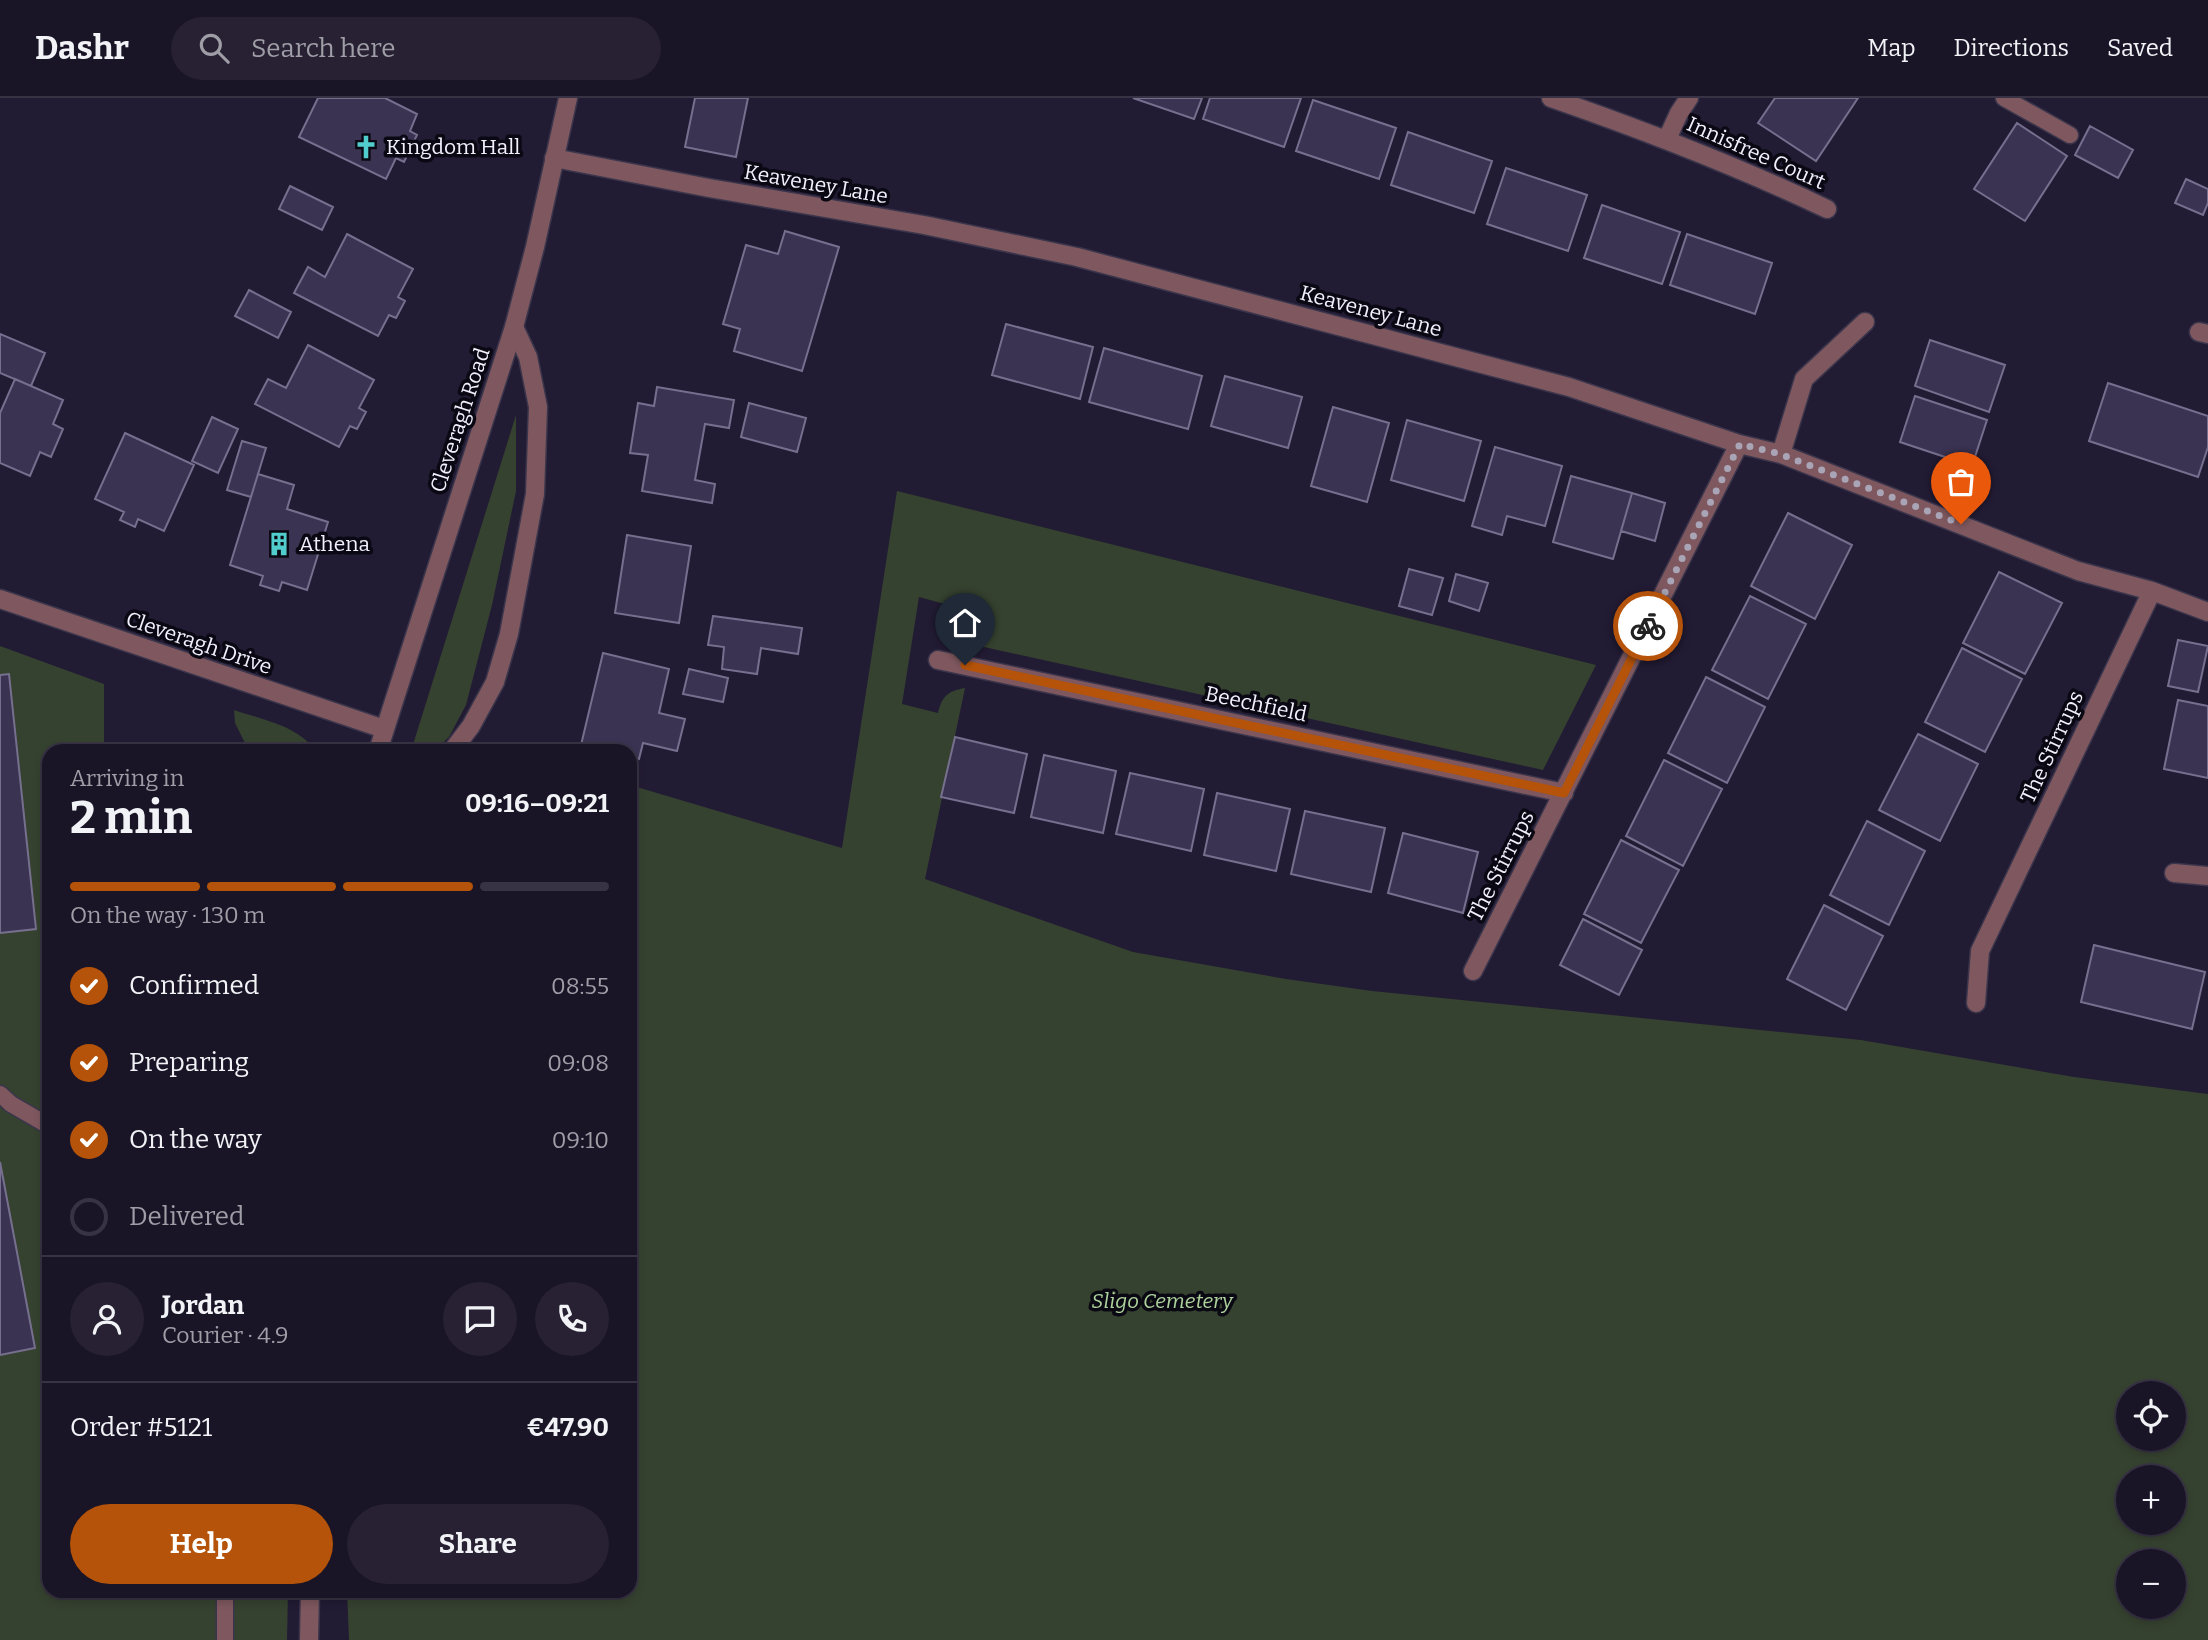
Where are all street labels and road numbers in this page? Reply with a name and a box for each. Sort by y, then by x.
street label: Innisfree Court [1683,111,1830,195]
street label: Keaveney Lane [742,159,890,209]
street label: Keaveney Lane [1297,280,1445,342]
street label: Cleveragh Road [424,344,496,496]
street label: Cleveragh Drive [123,606,275,680]
street label: Beechfield [1203,681,1309,727]
street label: The Stirrups [2015,687,2089,807]
street label: The Stirrups [1462,806,1540,926]

